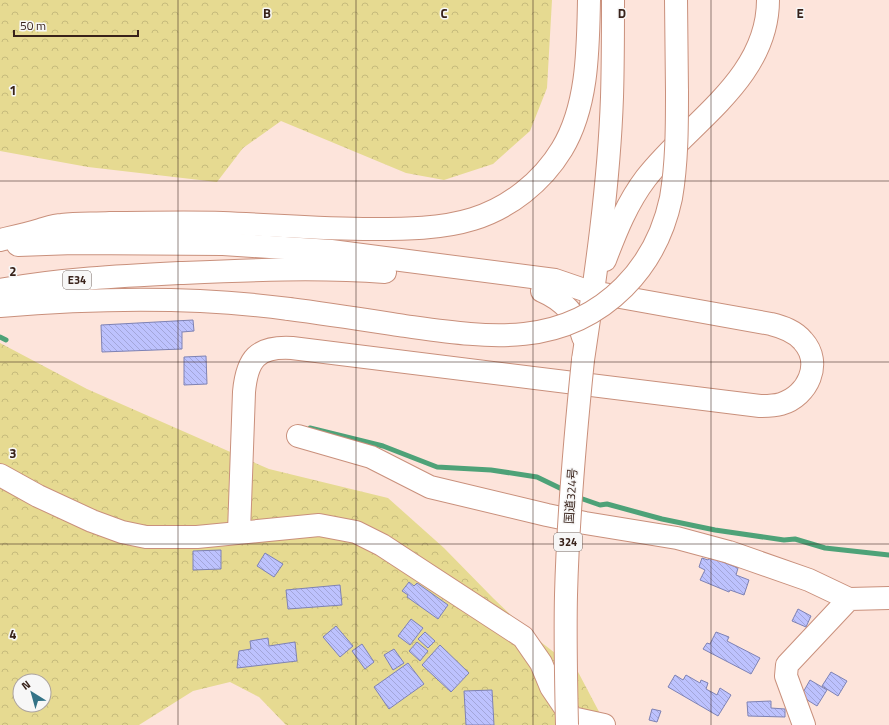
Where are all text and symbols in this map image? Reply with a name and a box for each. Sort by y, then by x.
text: B [263,3,271,23]
text: C [440,3,448,23]
text: D [618,3,626,23]
text: E [796,3,804,23]
scale bar [14,12,138,38]
text: 50 m [20,16,46,35]
text: 1 [9,80,17,100]
text: 2 [9,261,17,281]
road number: E34 [63,271,91,289]
text: 3 [9,443,17,463]
street label: 国道324号 [559,467,582,525]
road number: 324 [554,533,582,551]
text: 4 [9,624,17,644]
north arrow [12,673,52,713]
text: N [18,676,34,694]

